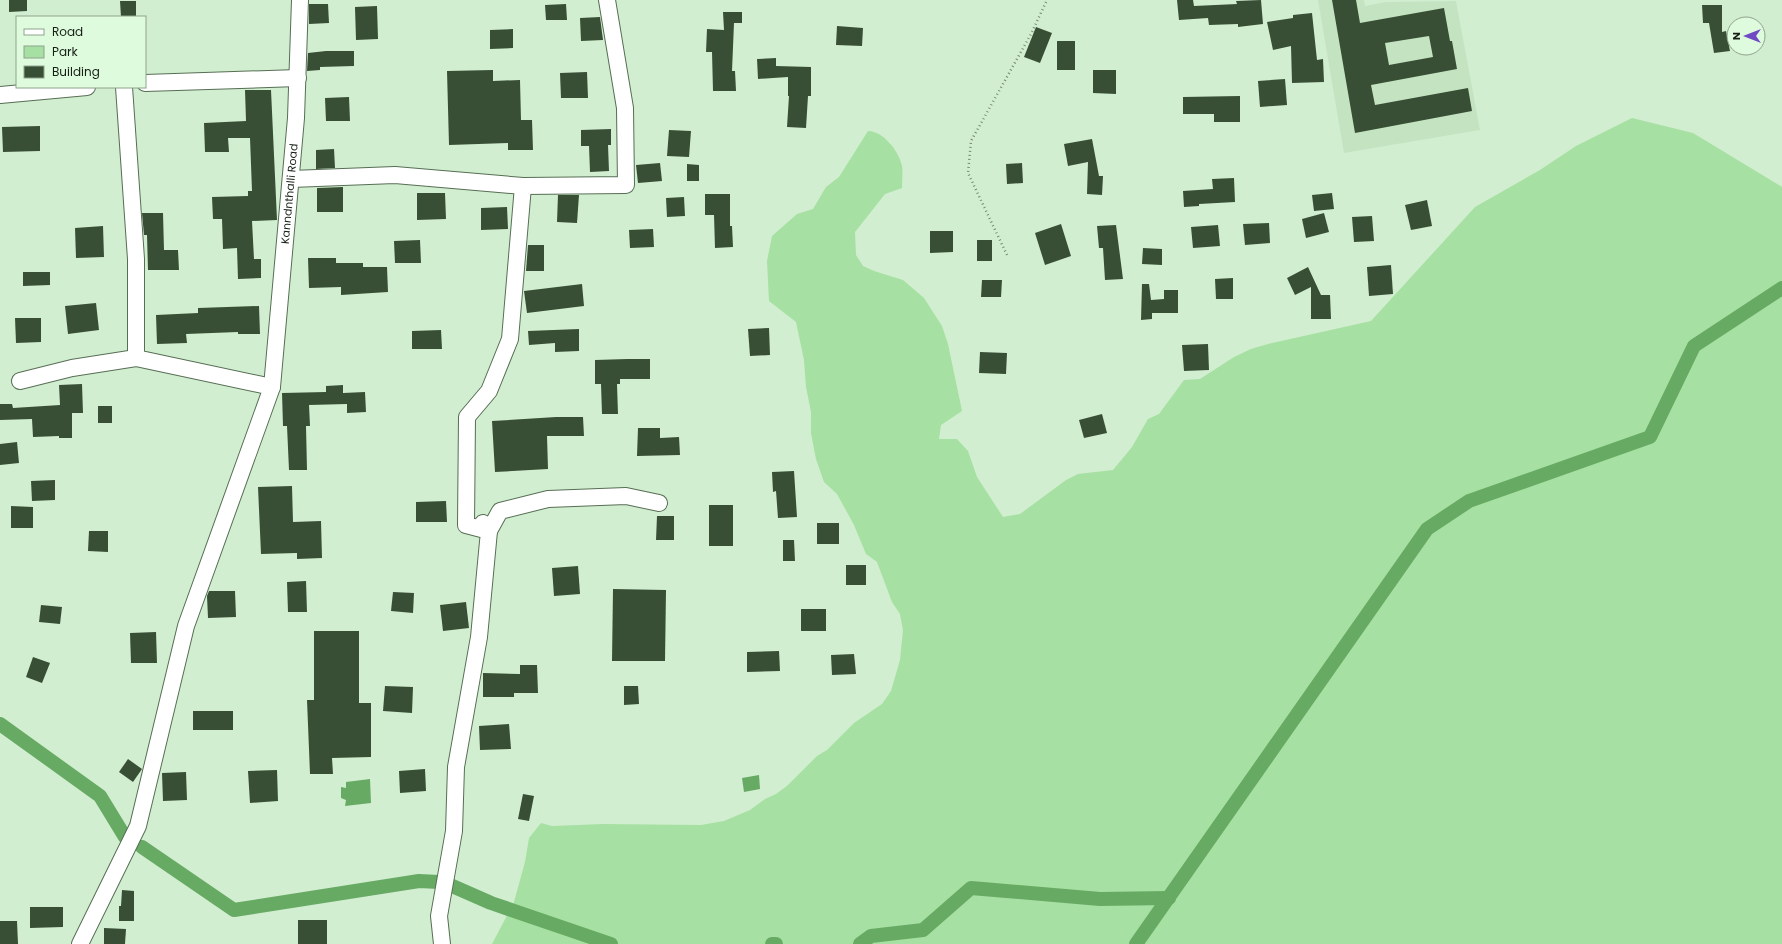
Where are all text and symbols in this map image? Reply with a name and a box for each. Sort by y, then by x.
legend [16,16,146,88]
north arrow [1726,16,1766,56]
text: Road [52,23,83,40]
text: N [1728,32,1744,40]
text: Park [52,43,79,60]
text: Building [52,63,100,80]
street label: Kanndnthalli Road [277,143,302,245]

